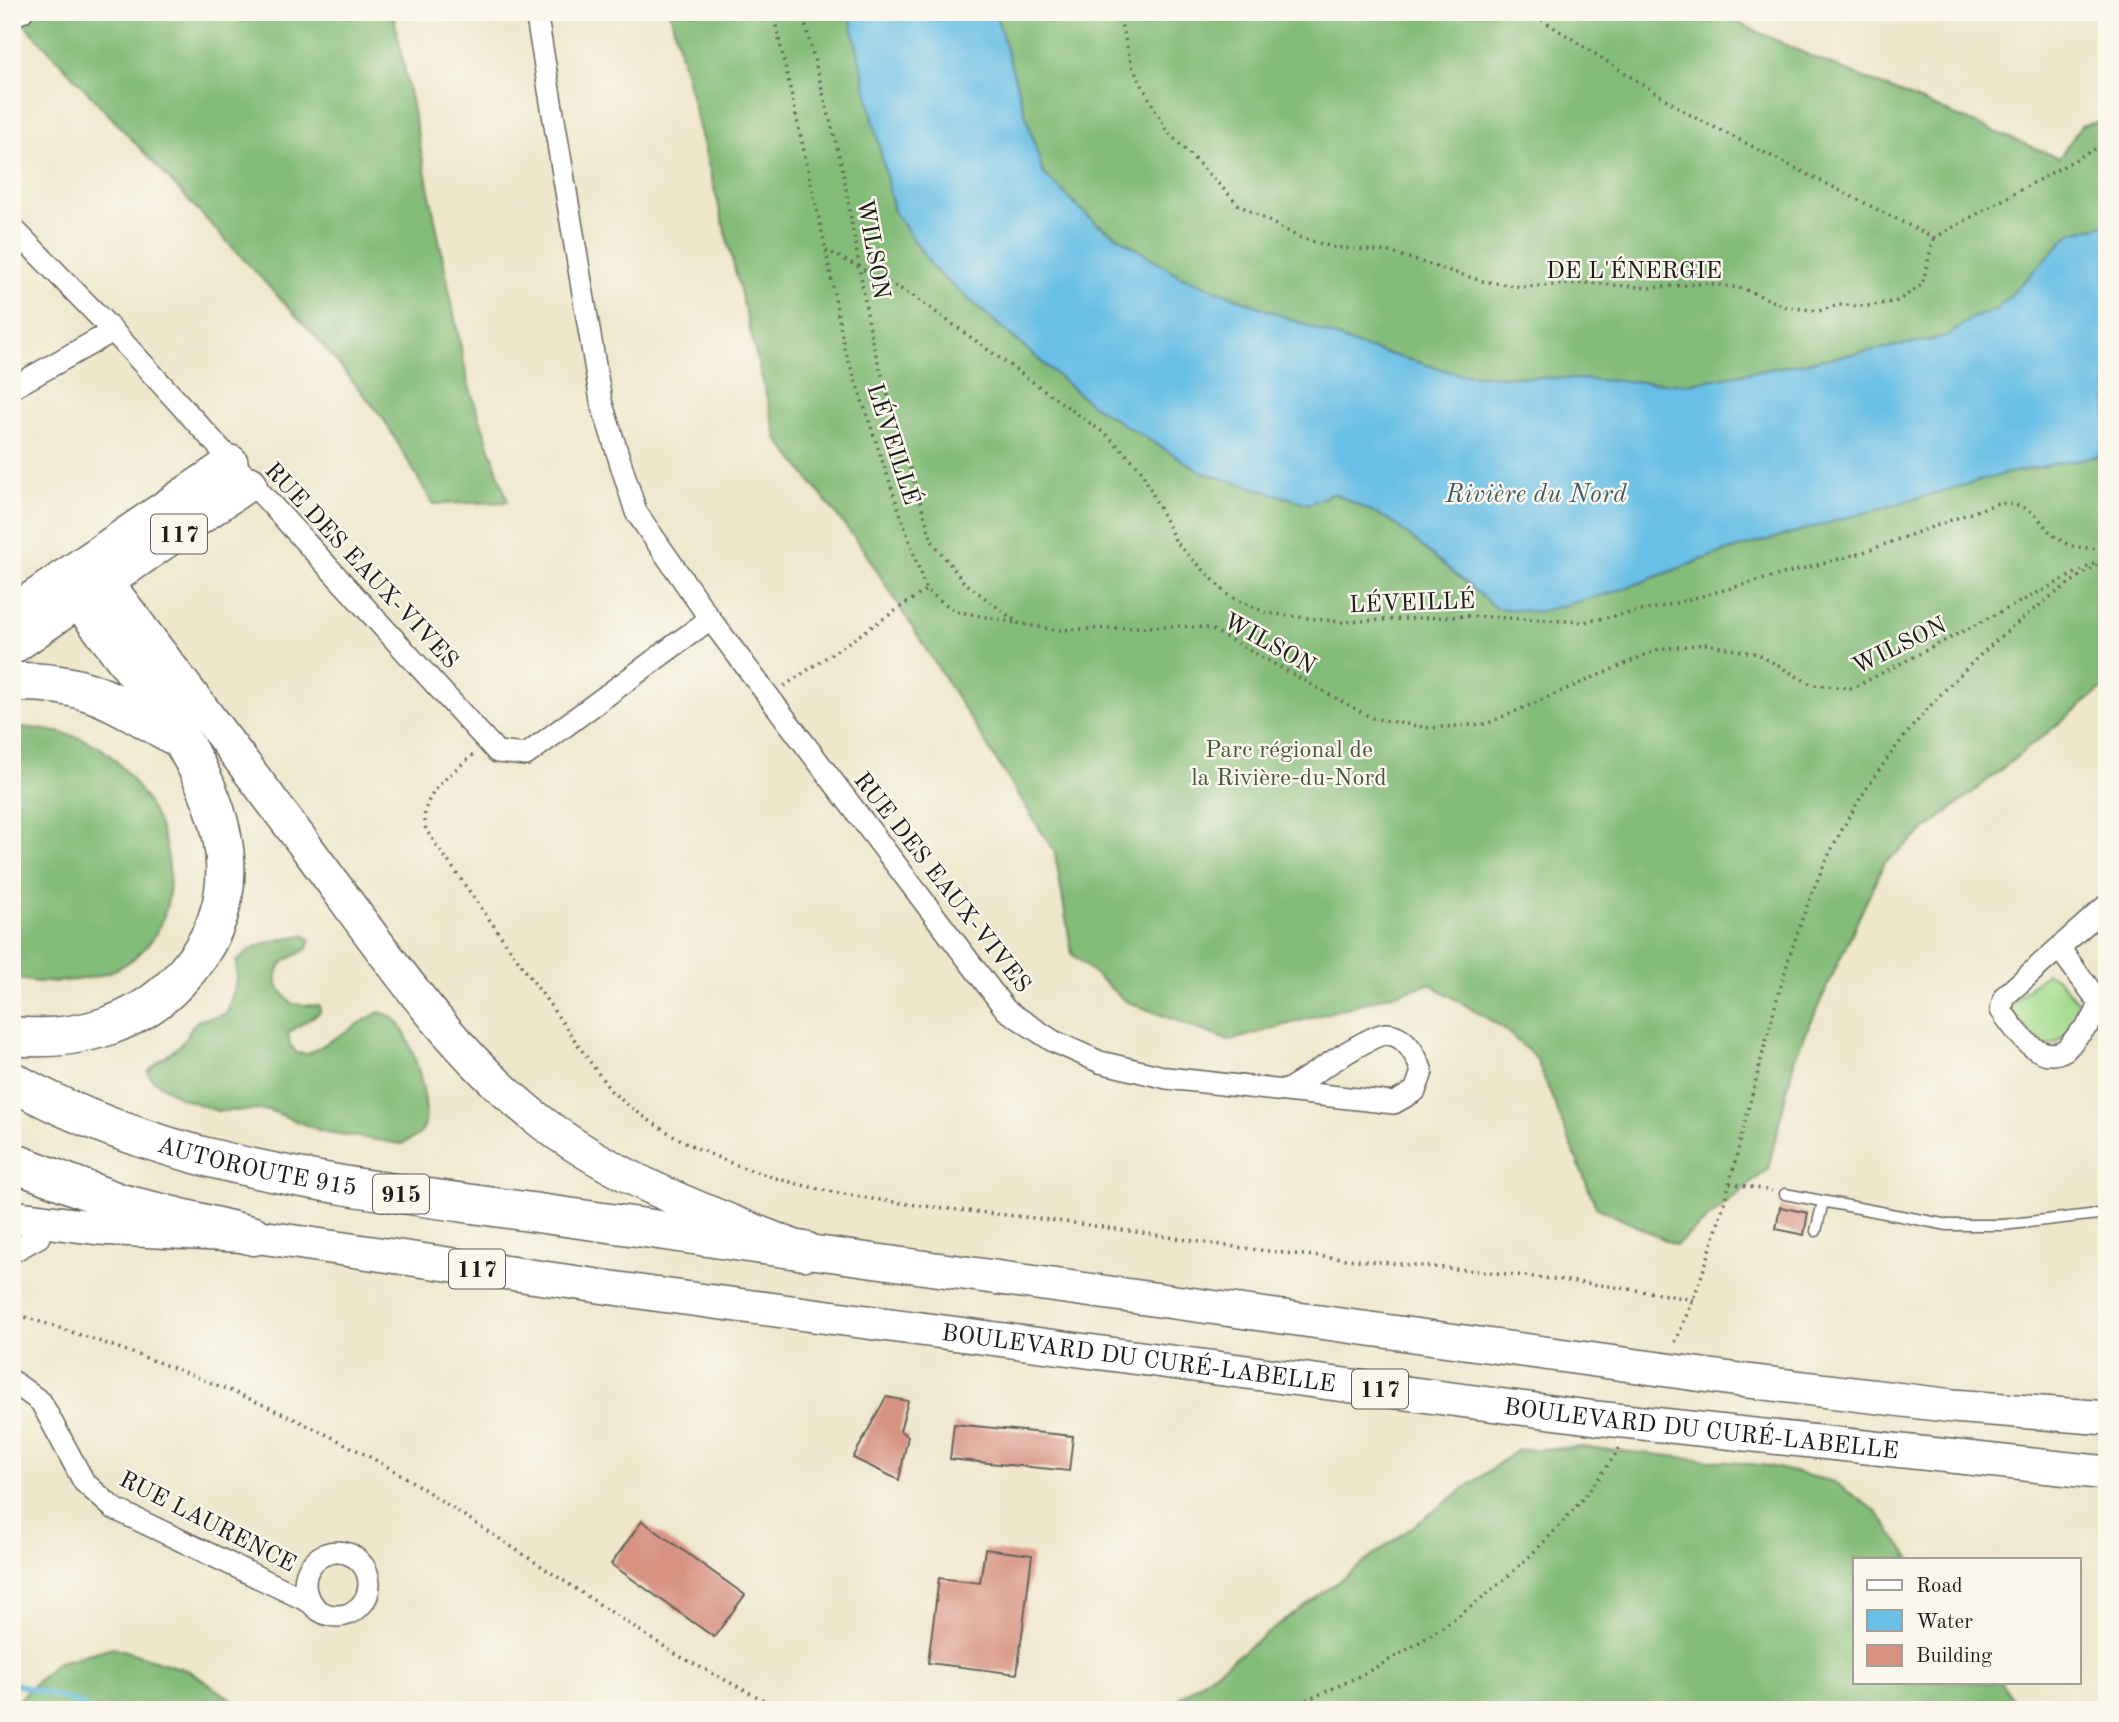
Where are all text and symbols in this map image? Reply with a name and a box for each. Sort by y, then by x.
street label: WILSON [851,197,893,301]
street label: DE L'ÉNERGIE [1546,256,1722,284]
street label: LÉVEILLÉ [861,380,927,508]
street label: RUE DES EAUX-VIVES [259,459,462,674]
water label: Rivière du Nord [1444,482,1627,508]
road number: 117 [151,514,207,554]
street label: LÉVEILLÉ [1349,586,1475,618]
street label: WILSON [1219,610,1319,680]
street label: WILSON [1849,614,1951,680]
park label: Parc régional de la Rivière-du-Nord [1191,739,1387,791]
street label: RUE DES EAUX-VIVES [848,769,1035,998]
street label: AUTOROUTE 915 [154,1134,358,1201]
road number: 915 [373,1175,429,1214]
road number: 117 [449,1250,505,1288]
street label: BOULEVARD DU CURÉ-LABELLE [940,1322,1337,1398]
road number: 117 [1352,1370,1408,1408]
street label: BOULEVARD DU CURÉ-LABELLE [1502,1396,1900,1464]
street label: RUE LAURENCE [115,1468,299,1578]
legend [1853,1558,2080,1684]
text: Road [1916,1576,1963,1597]
text: Water [1916,1612,1973,1633]
text: Building [1916,1646,1993,1667]

